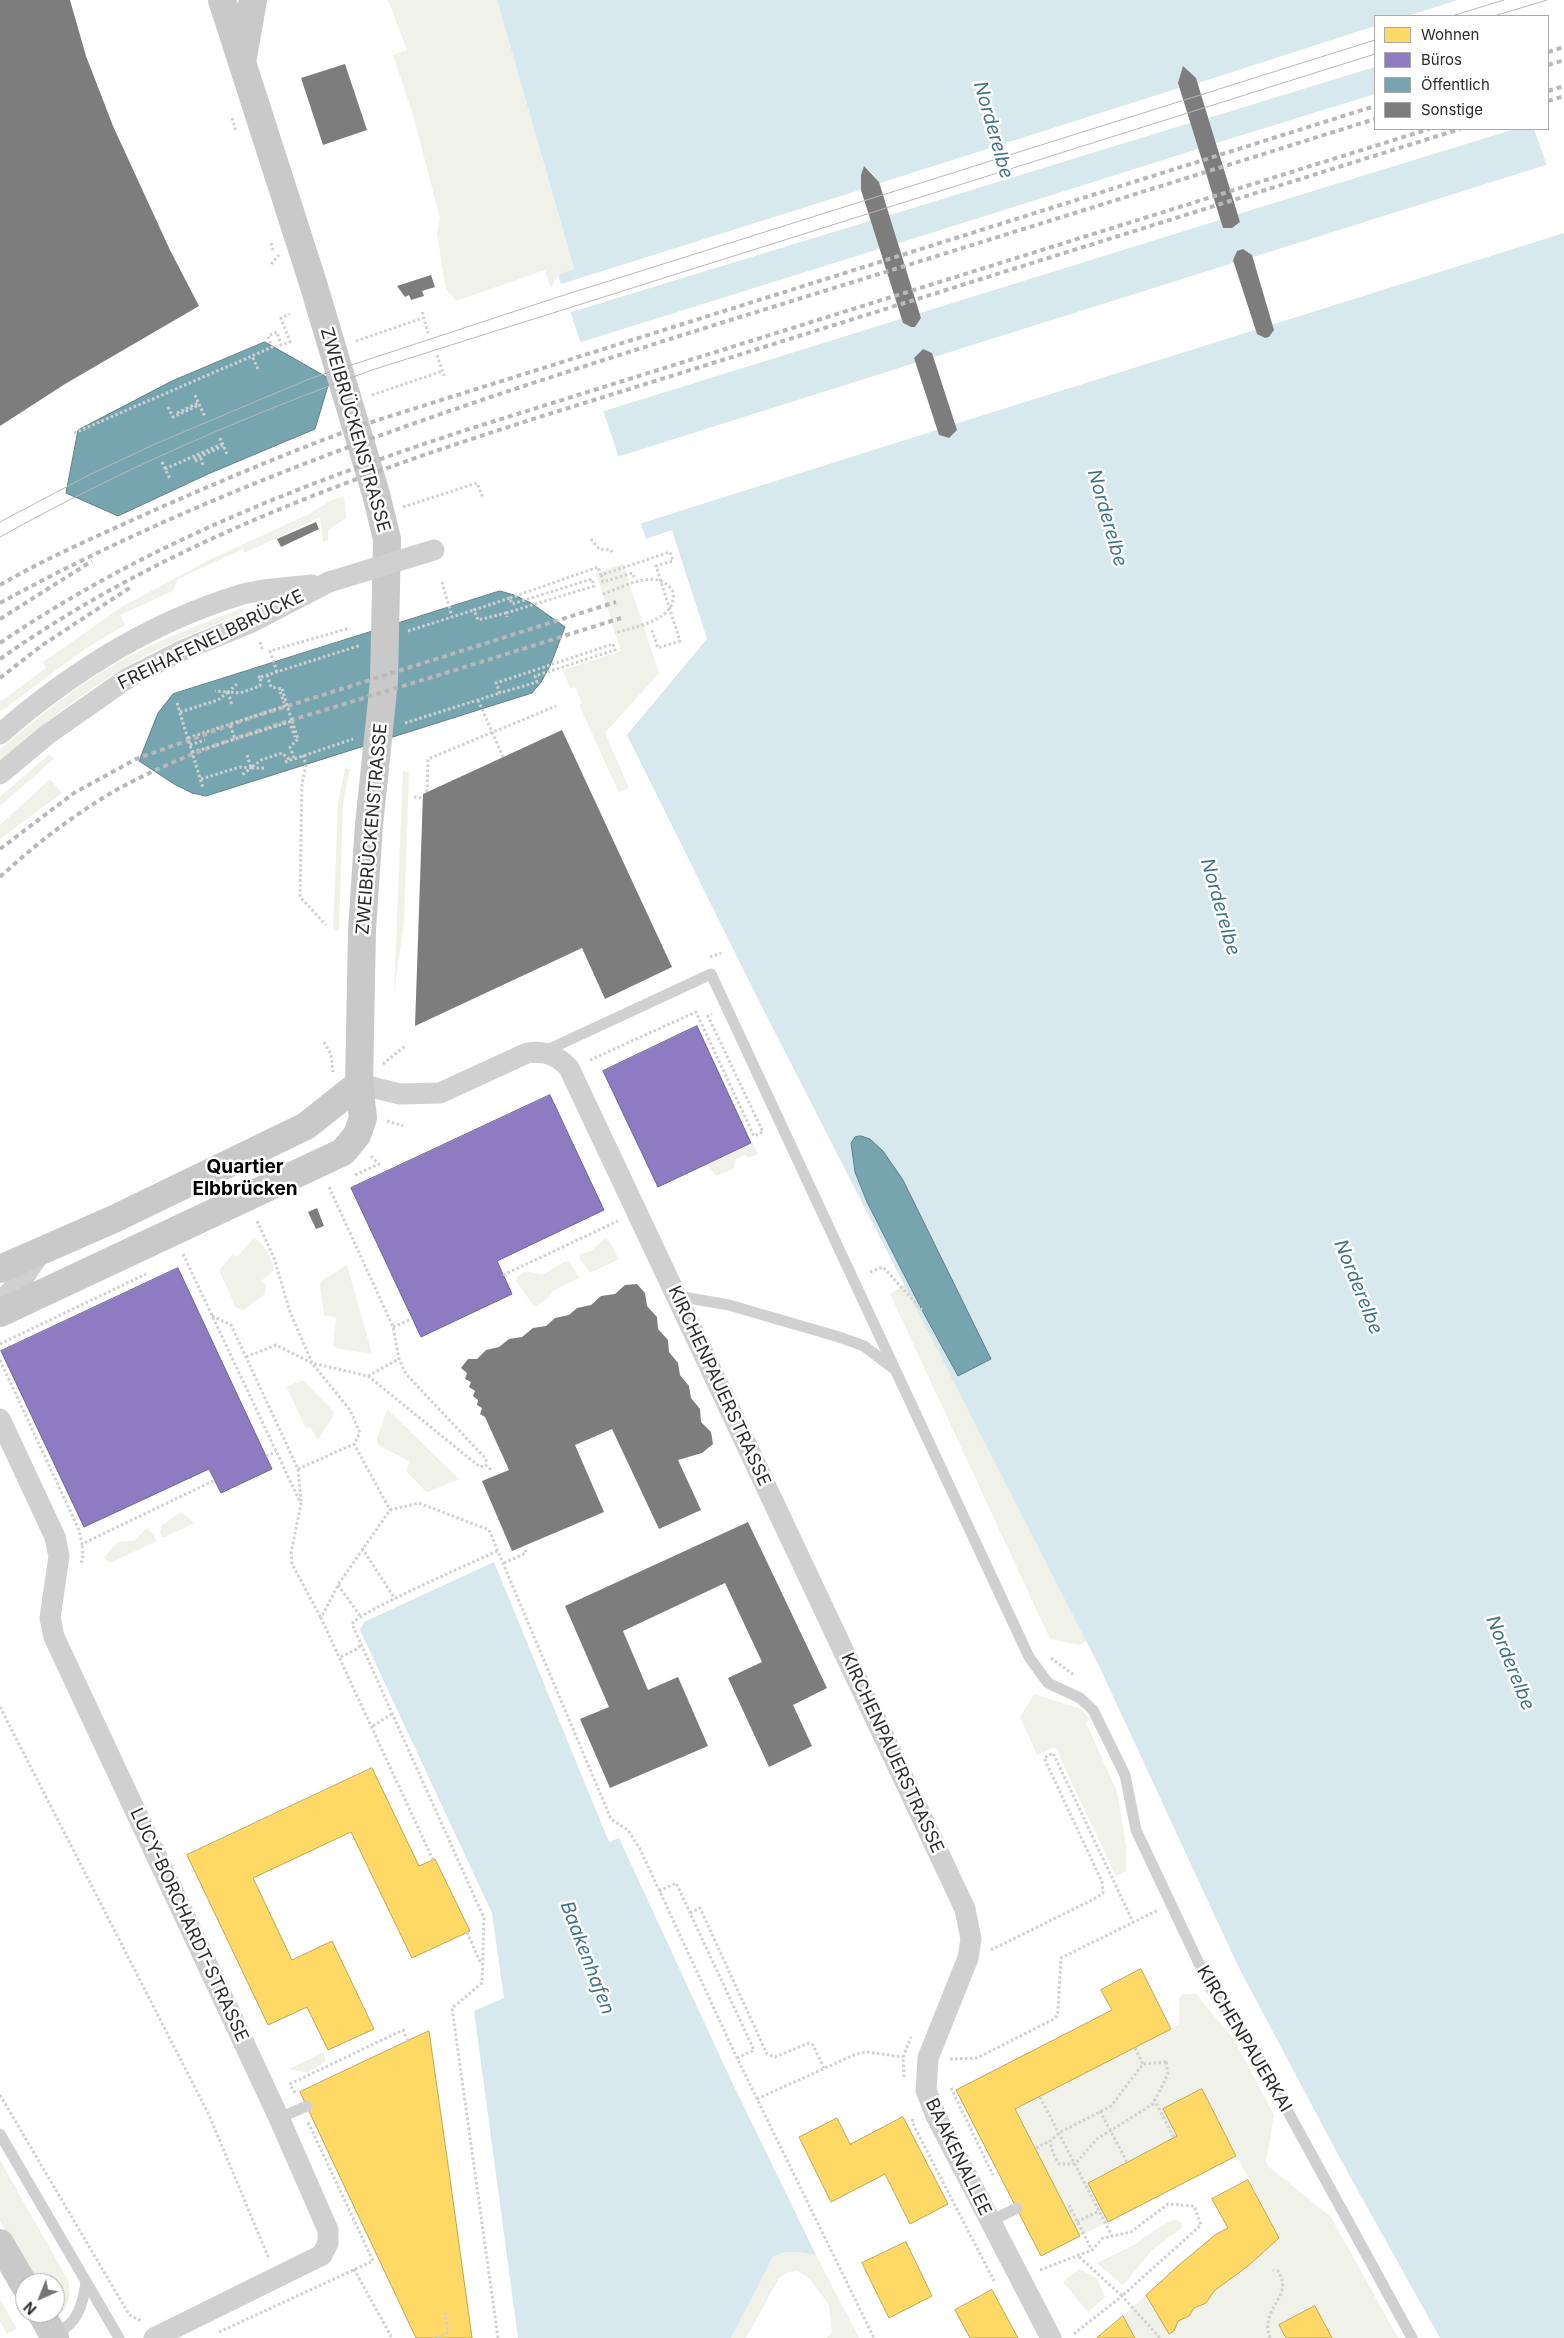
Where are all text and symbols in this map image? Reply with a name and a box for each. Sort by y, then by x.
legend [1374,15,1549,130]
text: Wohnen [1421,25,1479,44]
text: Büros [1421,50,1462,69]
text: Öffentlich [1421,75,1490,94]
water label: Norderelbe [968,79,1018,181]
text: Sonstige [1421,100,1483,119]
street label: ZWEIBRÜCKENSTRASSE [315,325,395,535]
water label: Norderelbe [1082,467,1132,569]
street label: FREIHAFENELBBRÜCKE [114,586,308,694]
street label: ZWEIBRÜCKENSTRASSE [352,722,392,936]
water label: Norderelbe [1195,856,1245,958]
district label: Quartier Elbbrücken [192,1156,298,1200]
water label: Norderelbe [1329,1236,1387,1338]
street label: KIRCHENPAUERSTRASSE [663,1282,775,1490]
water label: Norderelbe [1481,1612,1539,1714]
street label: KIRCHENPAUERSTRASSE [836,1649,948,1857]
street label: LUCY-BORCHARDT-STRASSE [125,1805,253,2045]
water label: Baakenhafen [555,1898,619,2018]
street label: KIRCHENPAUERKAI [1192,1962,1296,2116]
street label: BAAKENALLEE [920,2095,996,2219]
north arrow [15,2273,65,2323]
text: N [20,2299,40,2318]

